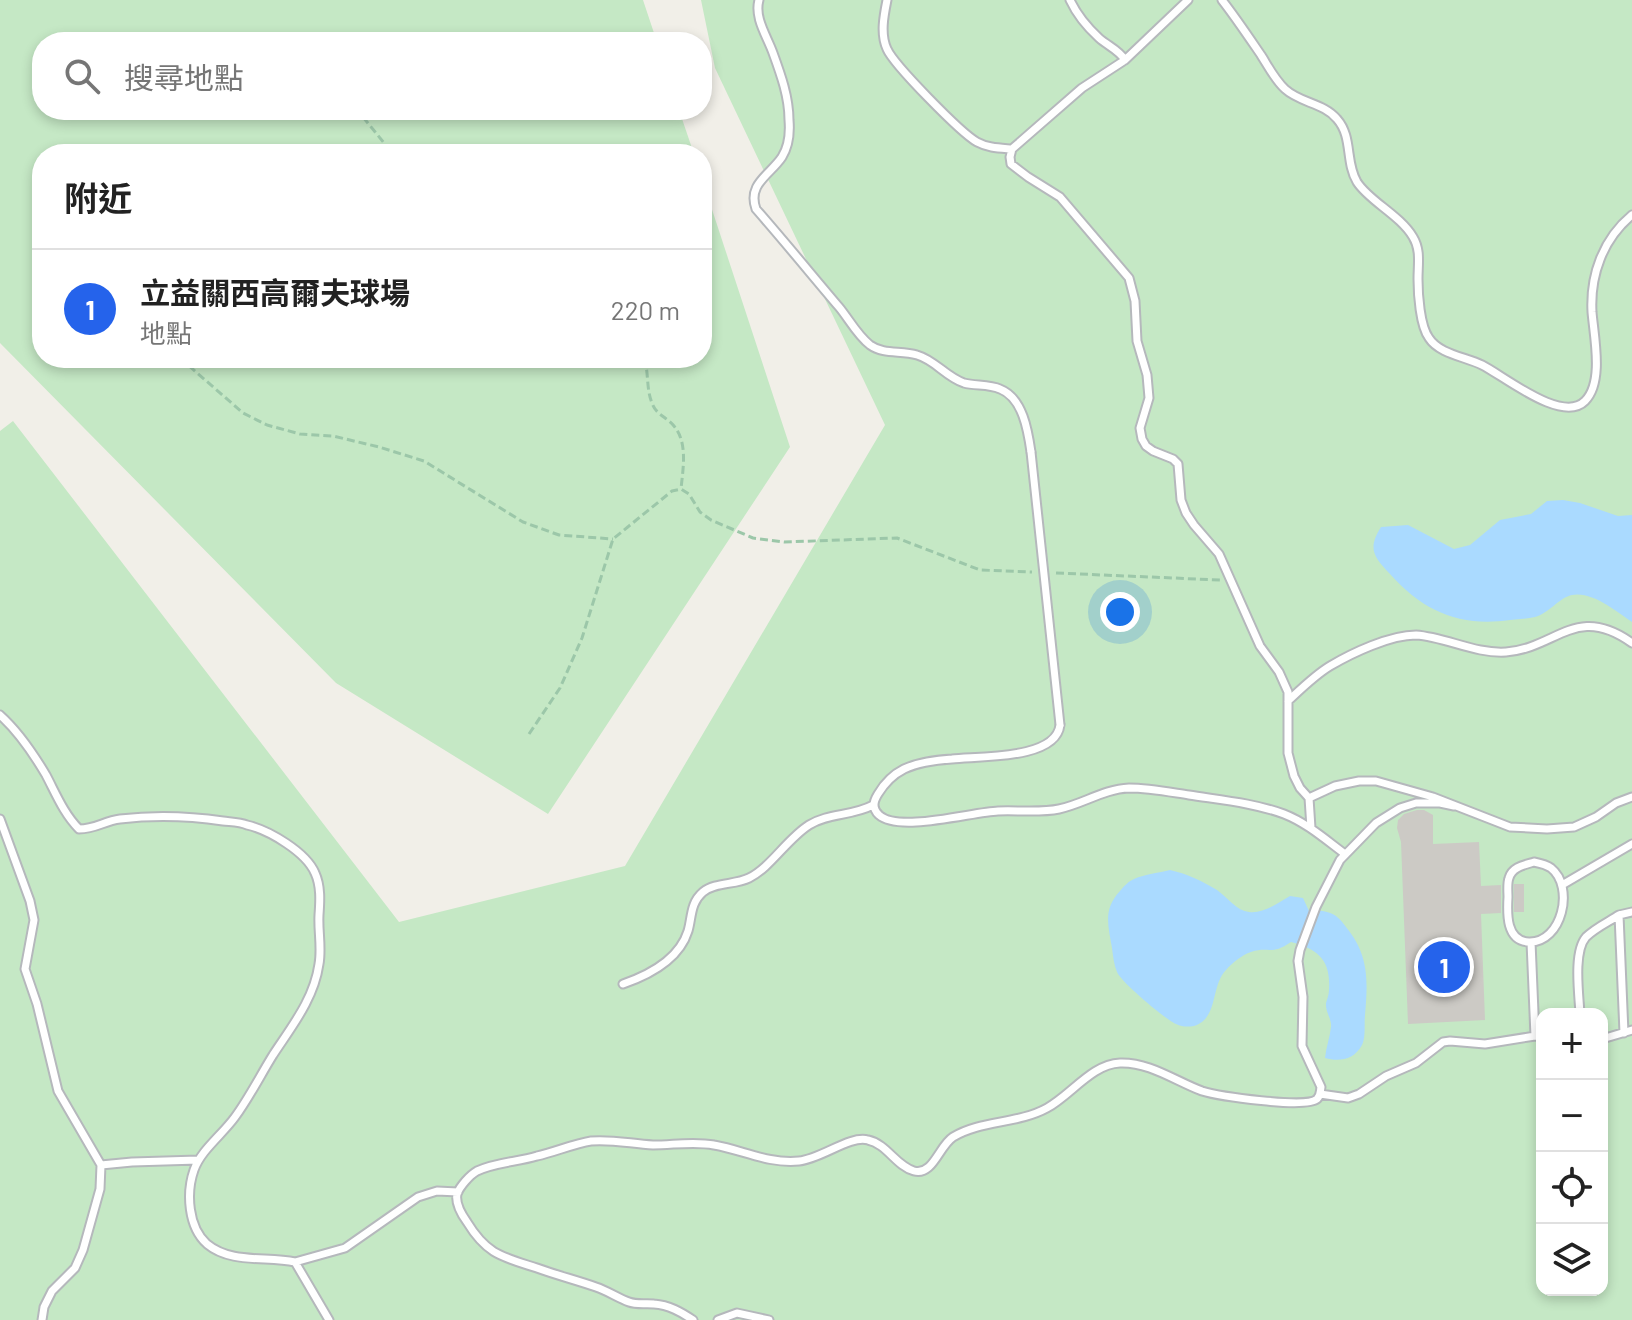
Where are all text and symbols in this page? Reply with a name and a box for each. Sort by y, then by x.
search box [32,32,712,120]
icon: search [60,54,104,98]
text: 搜尋地點 [124,59,244,95]
text: 附近 [64,177,132,218]
text: 立益關西高爾夫球場 [140,274,410,310]
text: 1 [85,294,95,325]
text: 220 m [611,294,680,325]
text: 地點 [140,317,192,348]
your location [1100,592,1140,632]
pin: 1 [1418,937,1470,997]
map controls [1536,1008,1608,1296]
button: + [1536,1008,1608,1080]
button: − [1536,1080,1608,1152]
button: locate [1536,1152,1608,1224]
button: layers [1536,1224,1608,1296]

